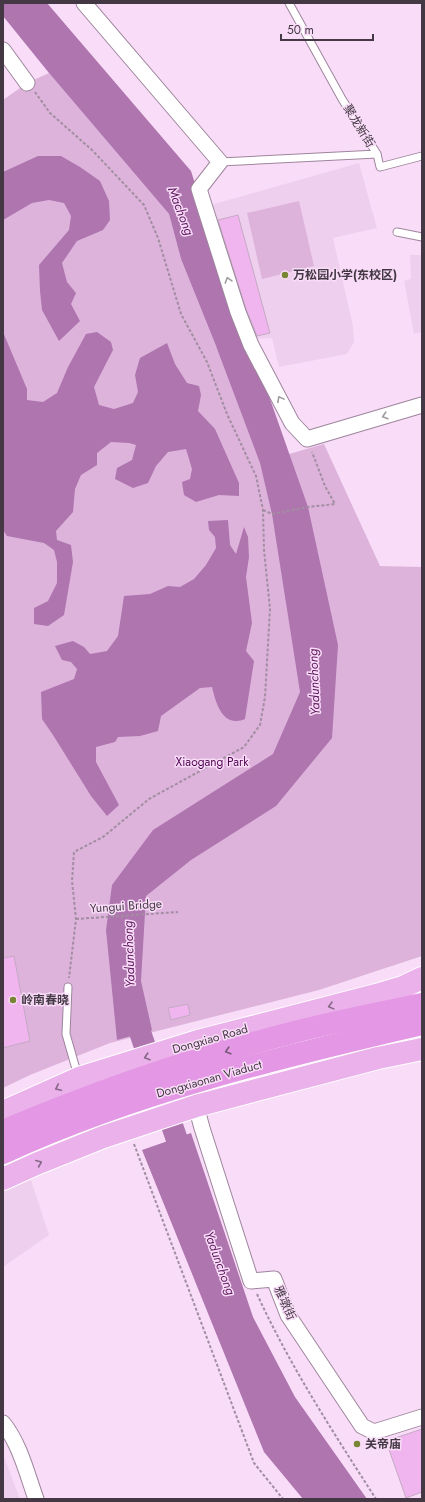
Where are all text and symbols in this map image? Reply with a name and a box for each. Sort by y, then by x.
scale bar [281,16,373,42]
text: 50 m [287,21,314,39]
street label: 聚龙新街 [339,101,379,151]
water label: Machong [163,184,199,238]
place label: 万松园小学(东校区) [293,266,397,284]
marker: 万松园小学(东校区) [280,270,290,280]
one-way arrow [224,276,233,283]
one-way arrow [277,395,284,403]
one-way arrow [381,411,388,420]
water label: Yadunchong [303,648,325,716]
park label: Xiaogang Park [176,753,249,771]
street label: Yungui Bridge [89,895,163,917]
water label: Yadunchong [118,920,140,988]
place label: 岭南春晓 [21,991,69,1009]
marker: 岭南春晓 [8,995,18,1005]
one-way arrow [328,1001,335,1010]
street label: Dongxiao Road [170,1020,250,1058]
one-way arrow [225,1046,232,1055]
one-way arrow [144,1053,151,1061]
street label: Dongxiaonan Viaduct [154,1055,264,1103]
one-way arrow [54,1084,61,1092]
one-way arrow [34,1160,42,1168]
water label: Yadunchong [200,1228,240,1298]
street label: 雅墩街 [269,1283,301,1323]
place label: 关帝庙 [365,1435,401,1453]
marker: 关帝庙 [352,1439,362,1449]

